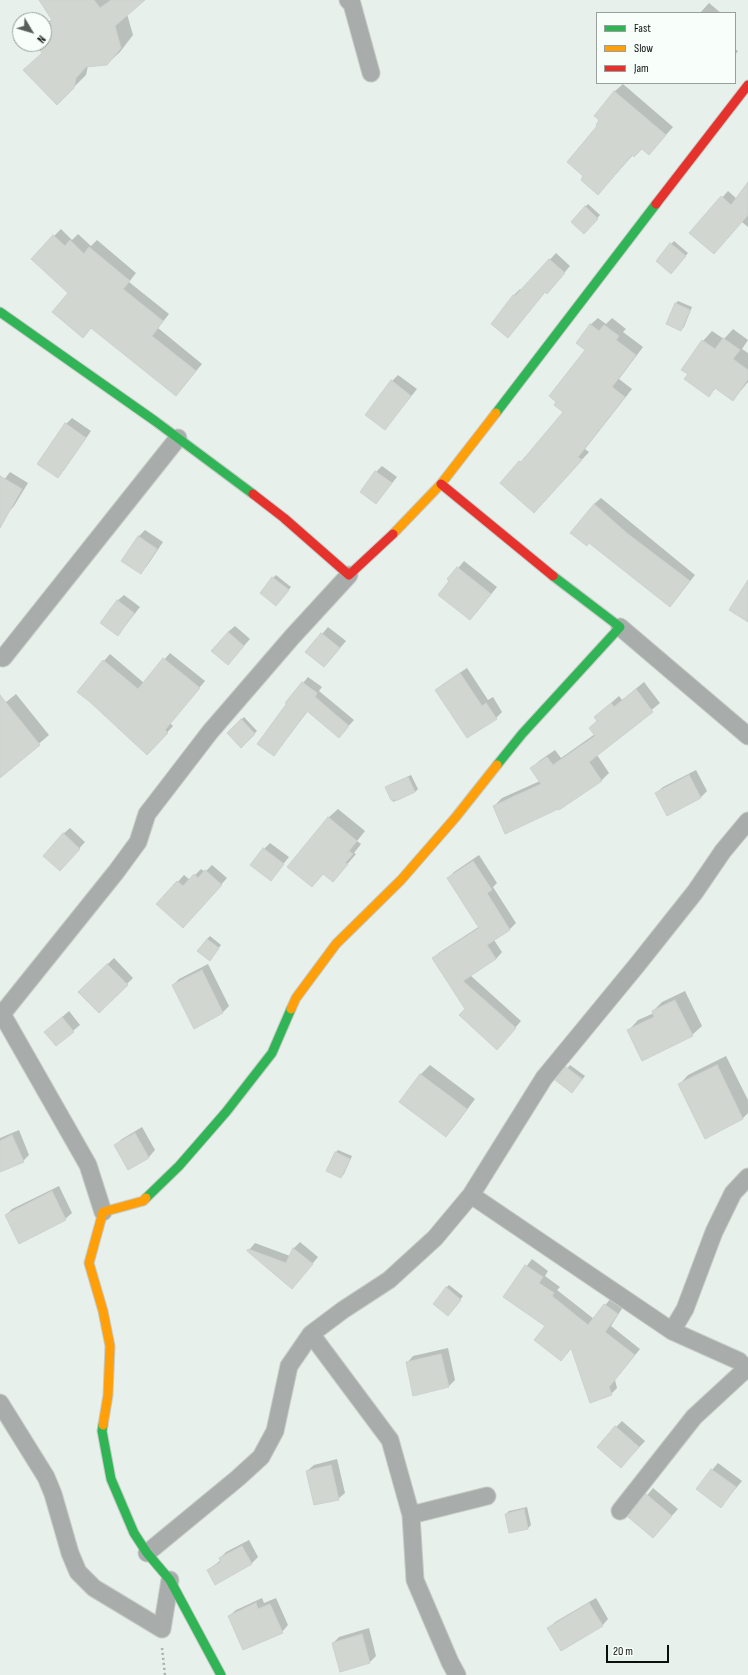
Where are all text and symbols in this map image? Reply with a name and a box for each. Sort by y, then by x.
north arrow [12,12,52,52]
legend [596,12,736,84]
text: Fast [634,21,651,36]
text: N [34,33,48,45]
text: Slow [634,41,653,56]
text: Jam [634,61,649,76]
scale bar [608,1637,671,1663]
text: 20 m [613,1644,633,1659]

